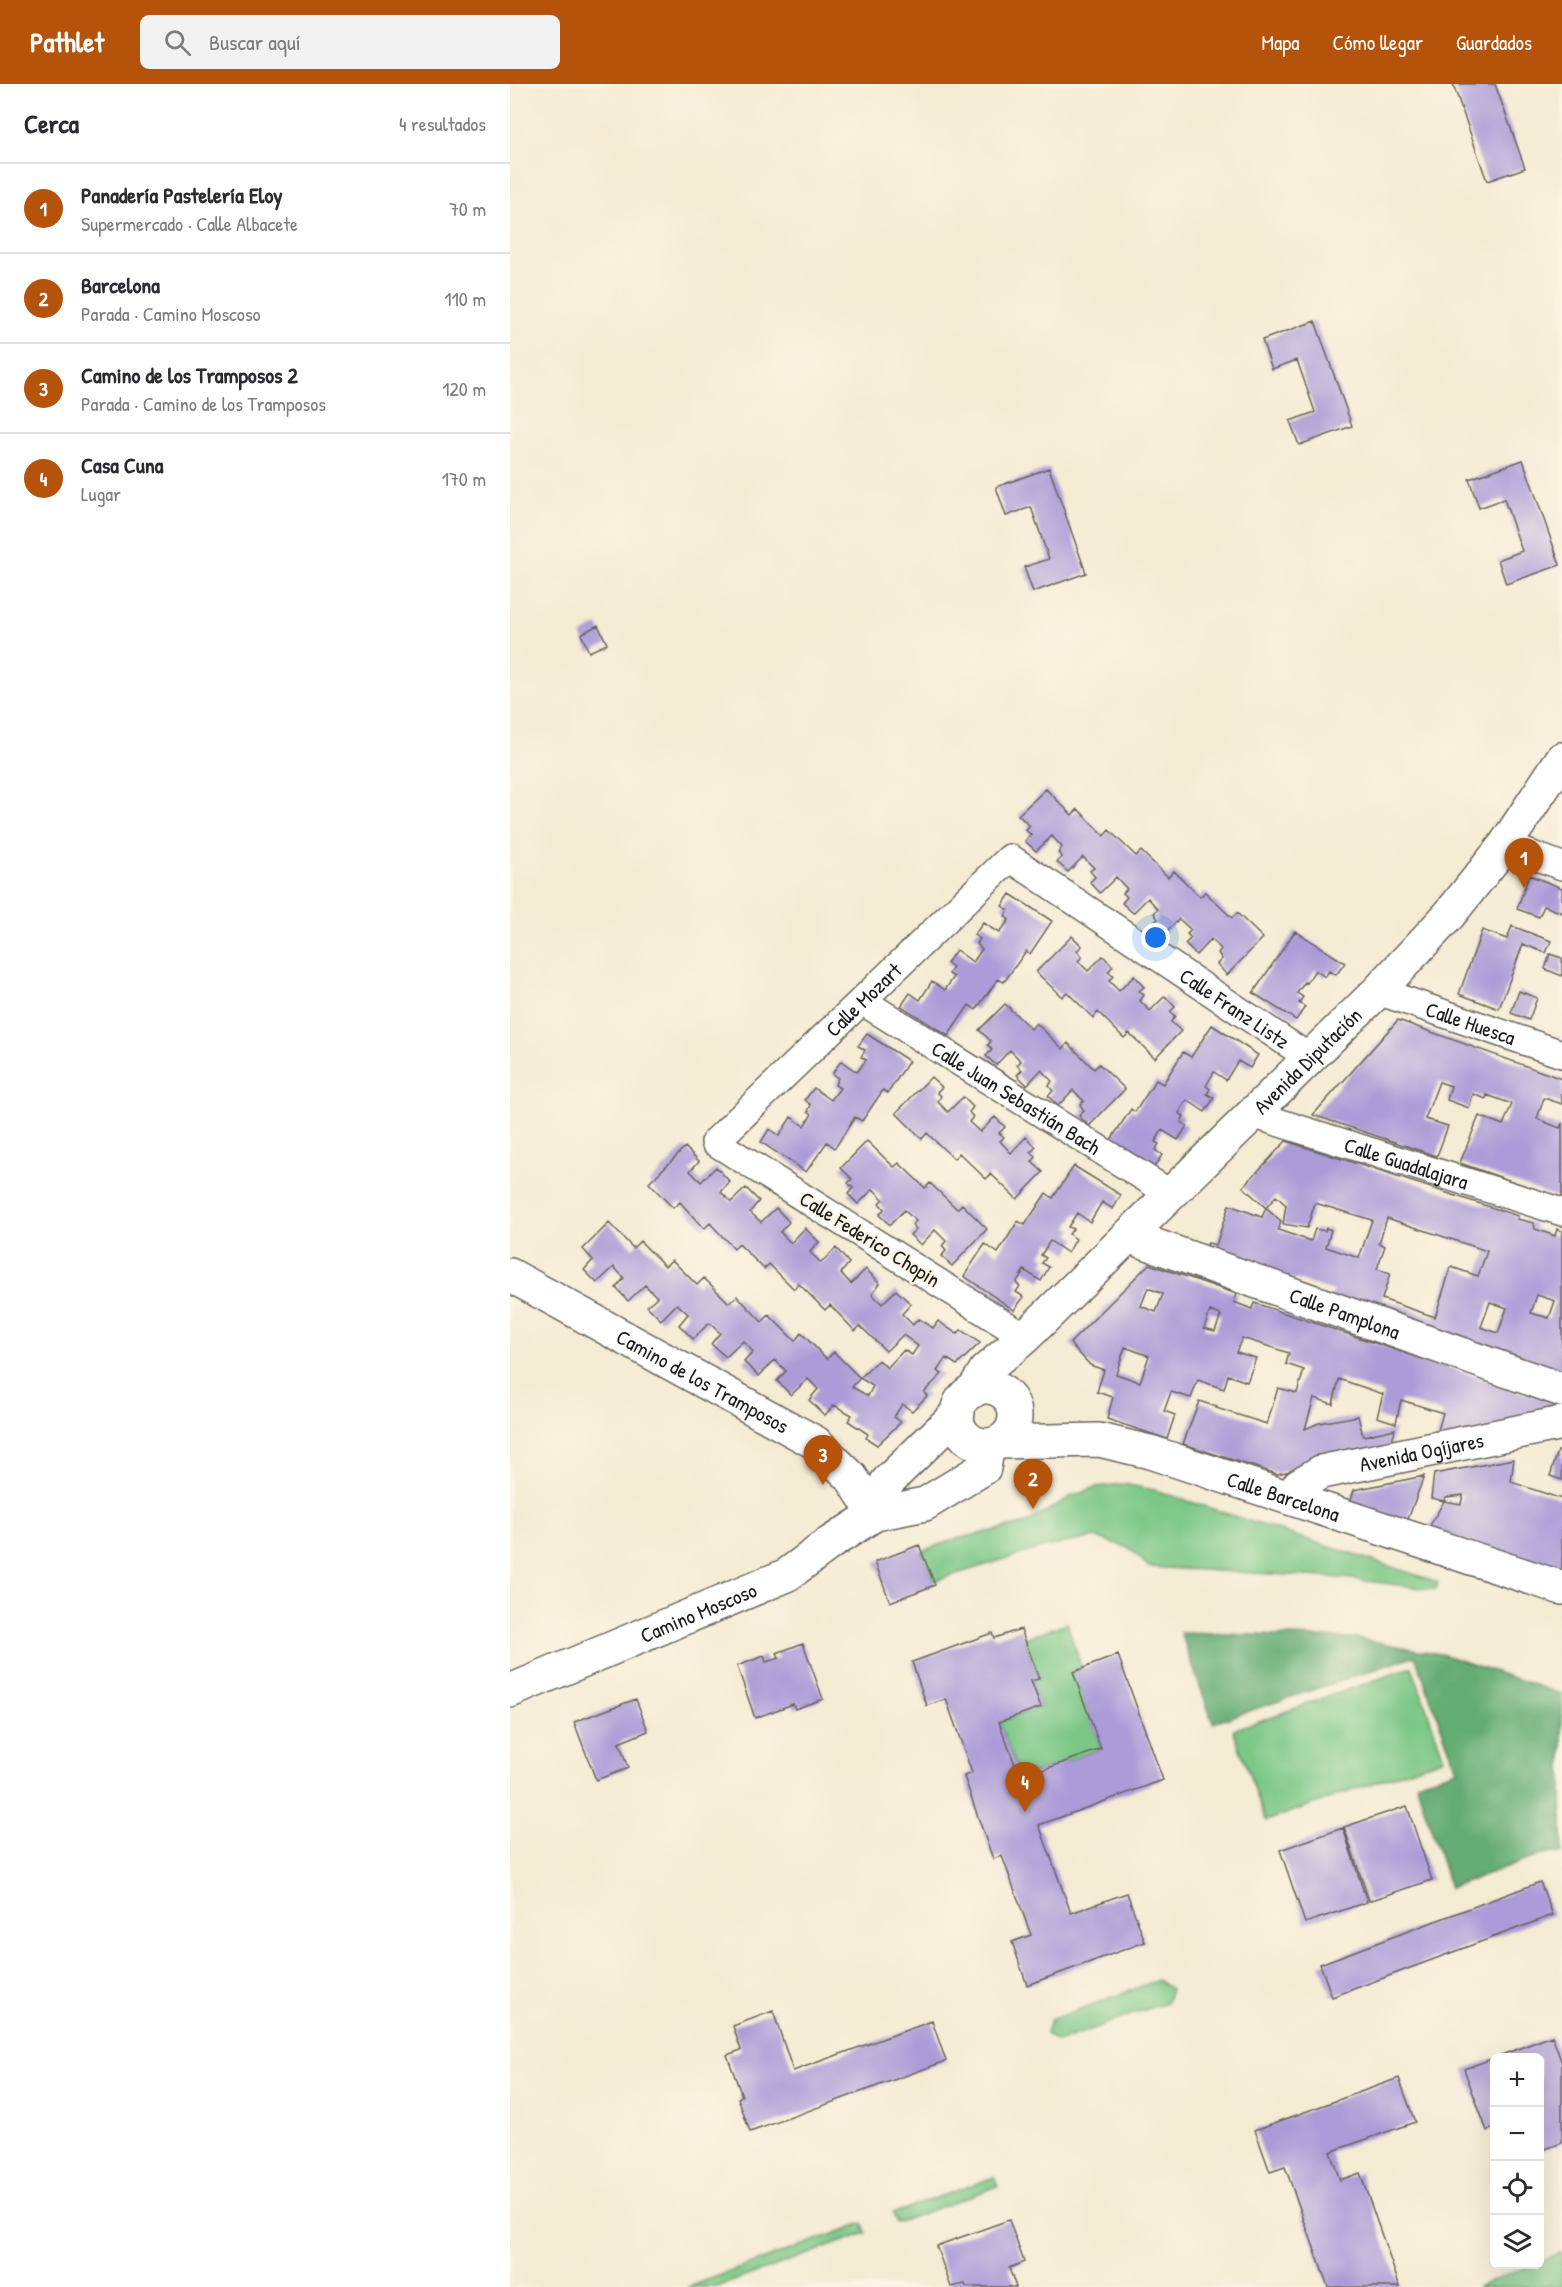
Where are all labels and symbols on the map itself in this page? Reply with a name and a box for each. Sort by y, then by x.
pin: 1 [1504,838,1544,888]
your location [1141,923,1170,952]
street label: Calle Mozart [819,955,908,1043]
street label: Calle Franz Listz [1174,961,1296,1055]
street label: Calle Huesca [1422,994,1519,1052]
street label: Avenida Diputación [1247,1001,1368,1120]
street label: Calle Juan Sebastián Bach [926,1034,1107,1161]
street label: Calle Guadalajara [1341,1130,1472,1196]
street label: Calle Federico Chopin [794,1184,946,1294]
street label: Calle Pamplona [1286,1280,1404,1346]
street label: Camino de los Tramposos [611,1322,794,1440]
street label: Avenida Ogíjares [1357,1425,1486,1478]
pin: 3 [804,1436,842,1485]
pin: 2 [1014,1460,1052,1509]
street label: Calle Barcelona [1223,1464,1344,1528]
street label: Camino Moscoso [635,1575,761,1649]
pin: 4 [1006,1762,1044,1812]

